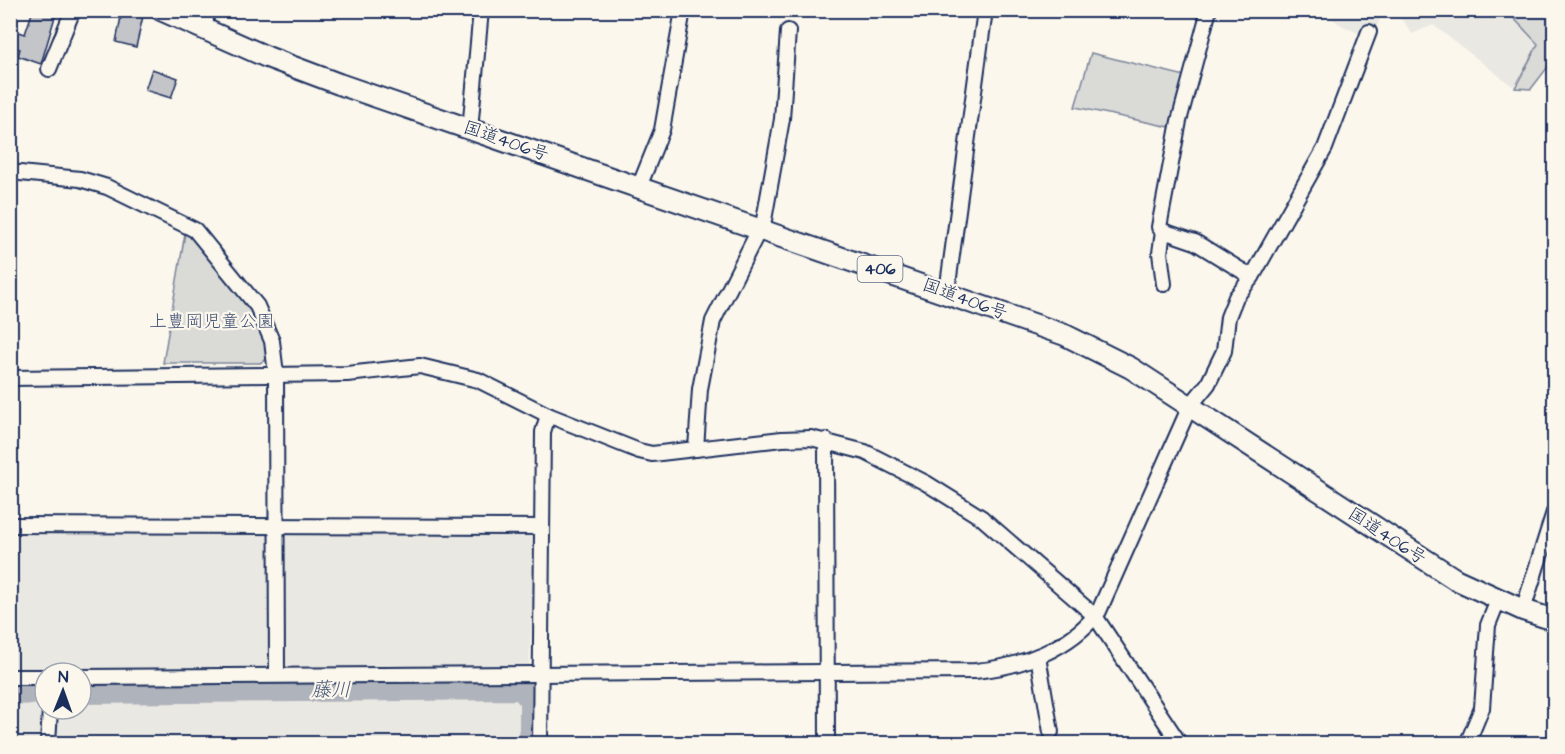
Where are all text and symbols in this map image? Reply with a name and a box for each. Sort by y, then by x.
street label: 国道406号 [460,115,552,167]
road number: 406 [858,256,902,282]
street label: 国道406号 [919,272,1011,326]
park label: 上豊岡児童公園 [149,309,275,334]
street label: 国道406号 [1343,501,1431,571]
north arrow [33,661,93,721]
text: N [58,666,68,688]
water label: 藤川 [311,676,351,704]

